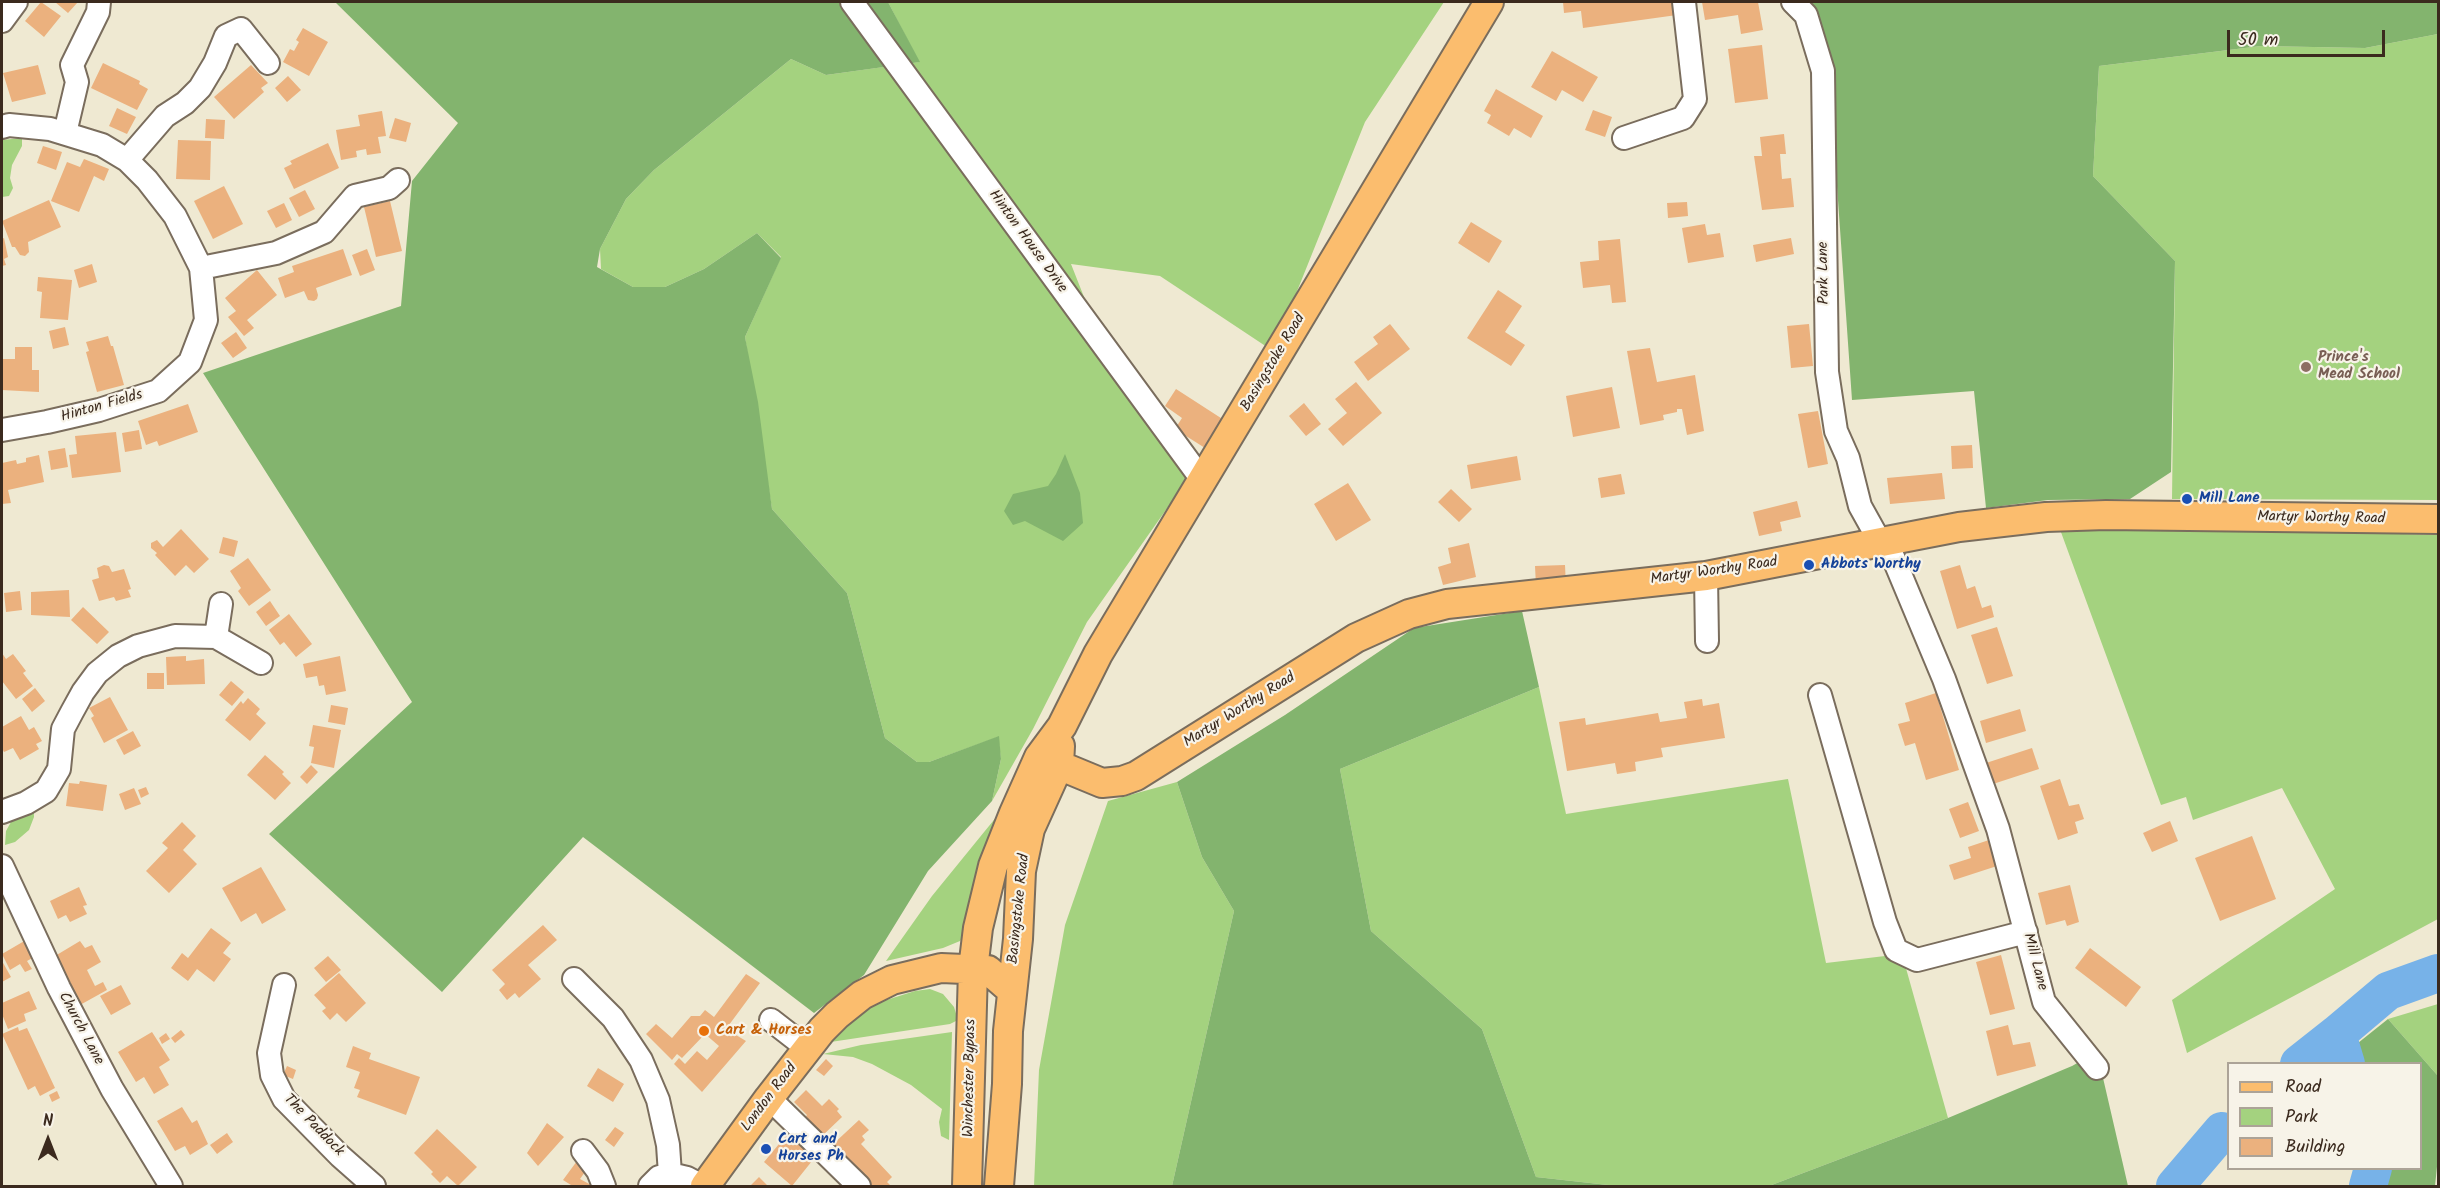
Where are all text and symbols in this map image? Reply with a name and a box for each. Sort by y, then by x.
scale bar [2230,18,2388,56]
text: 50 m [2238,26,2278,55]
street label: Hinton House Drive [984,187,1070,297]
street label: Park Lane [1815,241,1835,305]
street label: Basingstoke Road [1238,311,1310,415]
place label: Prince's Mead School [2318,349,2400,384]
marker: Prince's Mead School [2299,360,2313,374]
street label: Hinton Fields [59,387,145,427]
place label: Mill Lane [2199,490,2259,508]
marker: Mill Lane [2180,492,2194,506]
street label: Martyr Worthy Road [2257,509,2385,529]
street label: Martyr Worthy Road [1649,554,1779,590]
place label: Abbots Worthy [1821,556,1921,574]
marker: Abbots Worthy [1802,558,1816,572]
street label: Martyr Worthy Road [1181,669,1299,753]
street label: Basingstoke Road [1005,853,1035,965]
street label: Mill Lane [2018,931,2050,993]
street label: Church Lane [53,989,107,1069]
street label: Winchester Bypass [961,1019,981,1137]
place label: Cart & Horses [716,1022,812,1040]
marker: Cart & Horses [697,1024,711,1038]
street label: London Road [738,1060,802,1136]
legend [2227,1062,2422,1170]
text: Road [2285,1073,2321,1102]
street label: The Paddock [279,1091,347,1161]
text: Park [2285,1103,2318,1132]
text: N [43,1109,53,1134]
north arrow [18,1110,78,1170]
place label: Cart and Horses Ph [778,1131,844,1166]
text: Building [2285,1133,2345,1162]
marker: Cart and Horses Ph [759,1142,773,1156]

